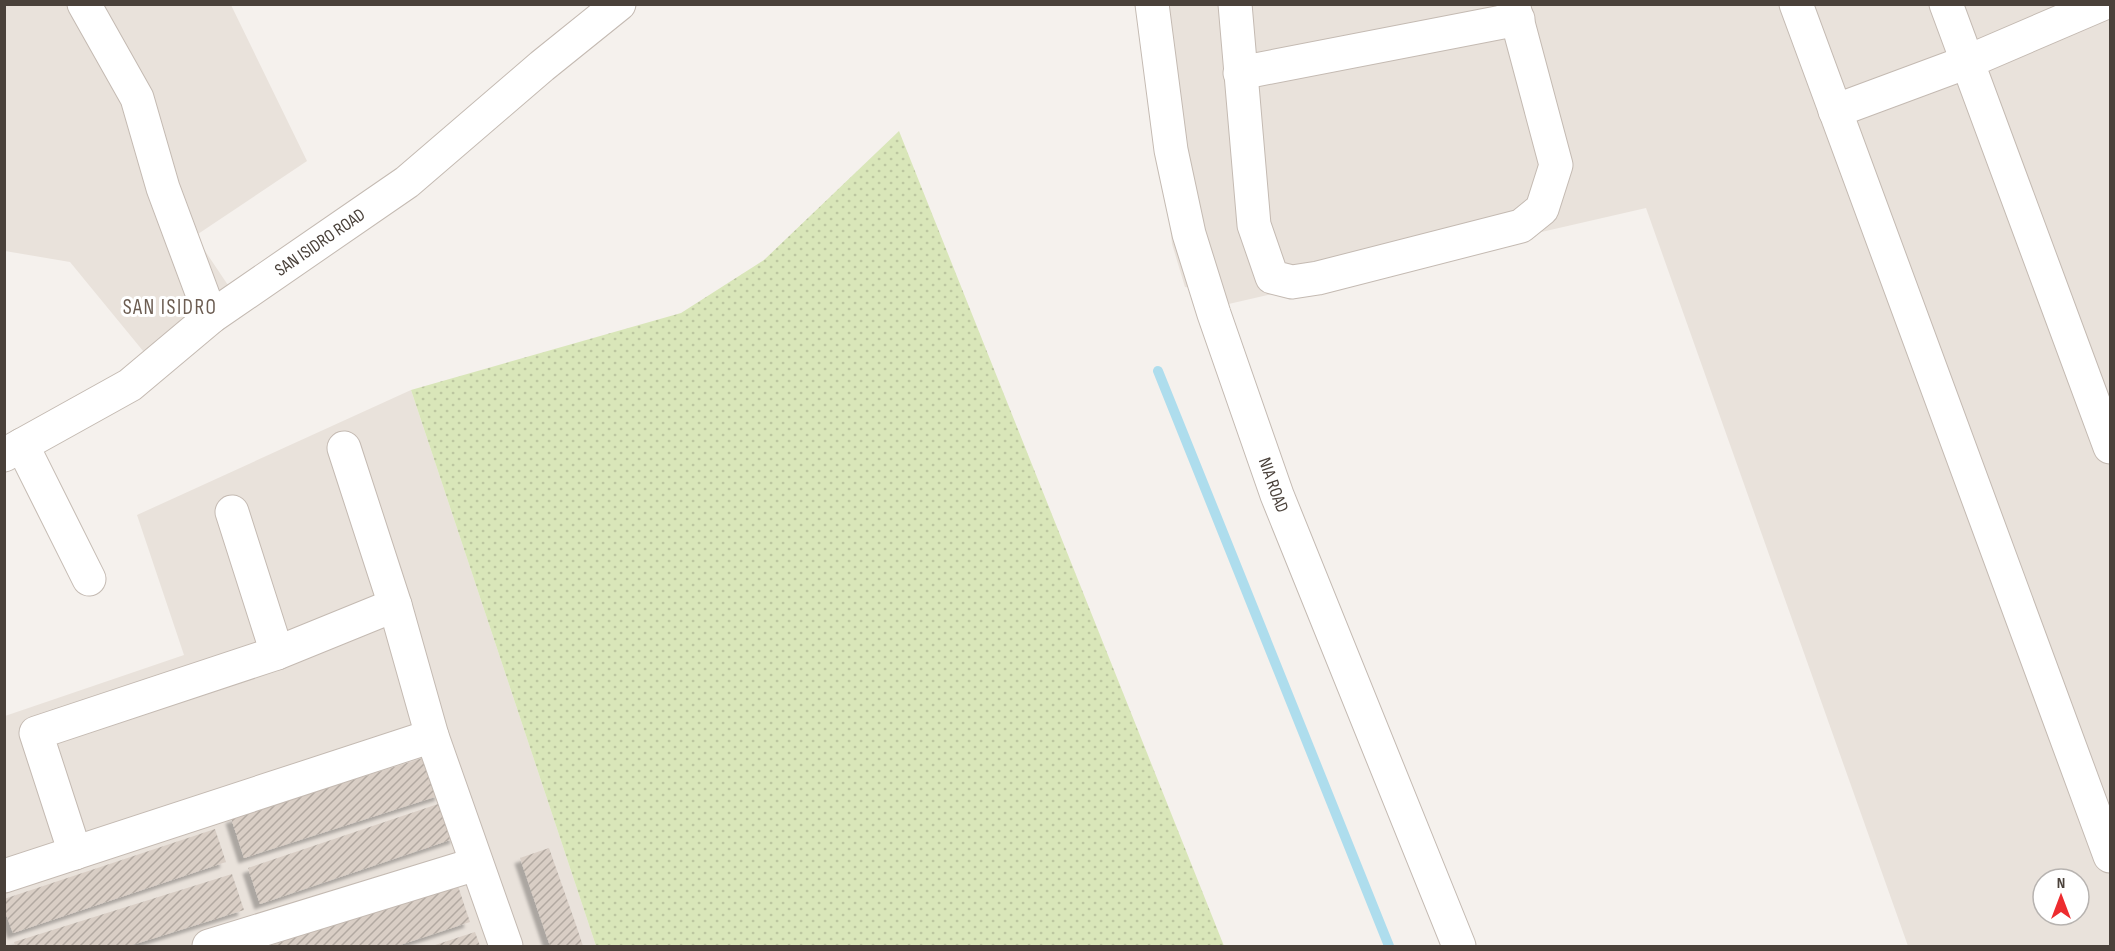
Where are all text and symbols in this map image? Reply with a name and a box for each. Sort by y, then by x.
street label: SAN ISIDRO ROAD [271,204,369,281]
district label: SAN ISIDRO [123,295,217,320]
street label: NIA ROAD [1254,455,1293,516]
north arrow [2031,867,2091,927]
text: N [2057,874,2065,893]

